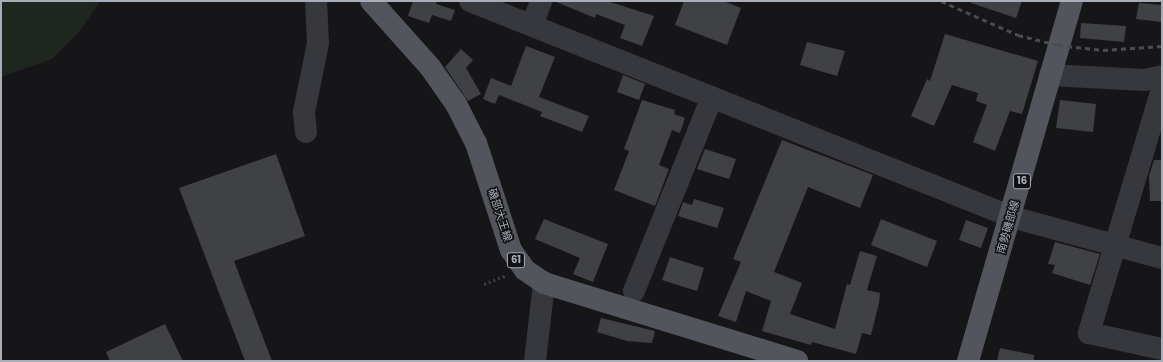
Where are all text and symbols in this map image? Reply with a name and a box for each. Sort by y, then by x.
road number: 16 [1012,173,1032,189]
street label: 磯部大王線 [485,187,515,243]
street label: 南勢磯部線 [994,199,1022,255]
road number: 61 [506,252,526,268]

